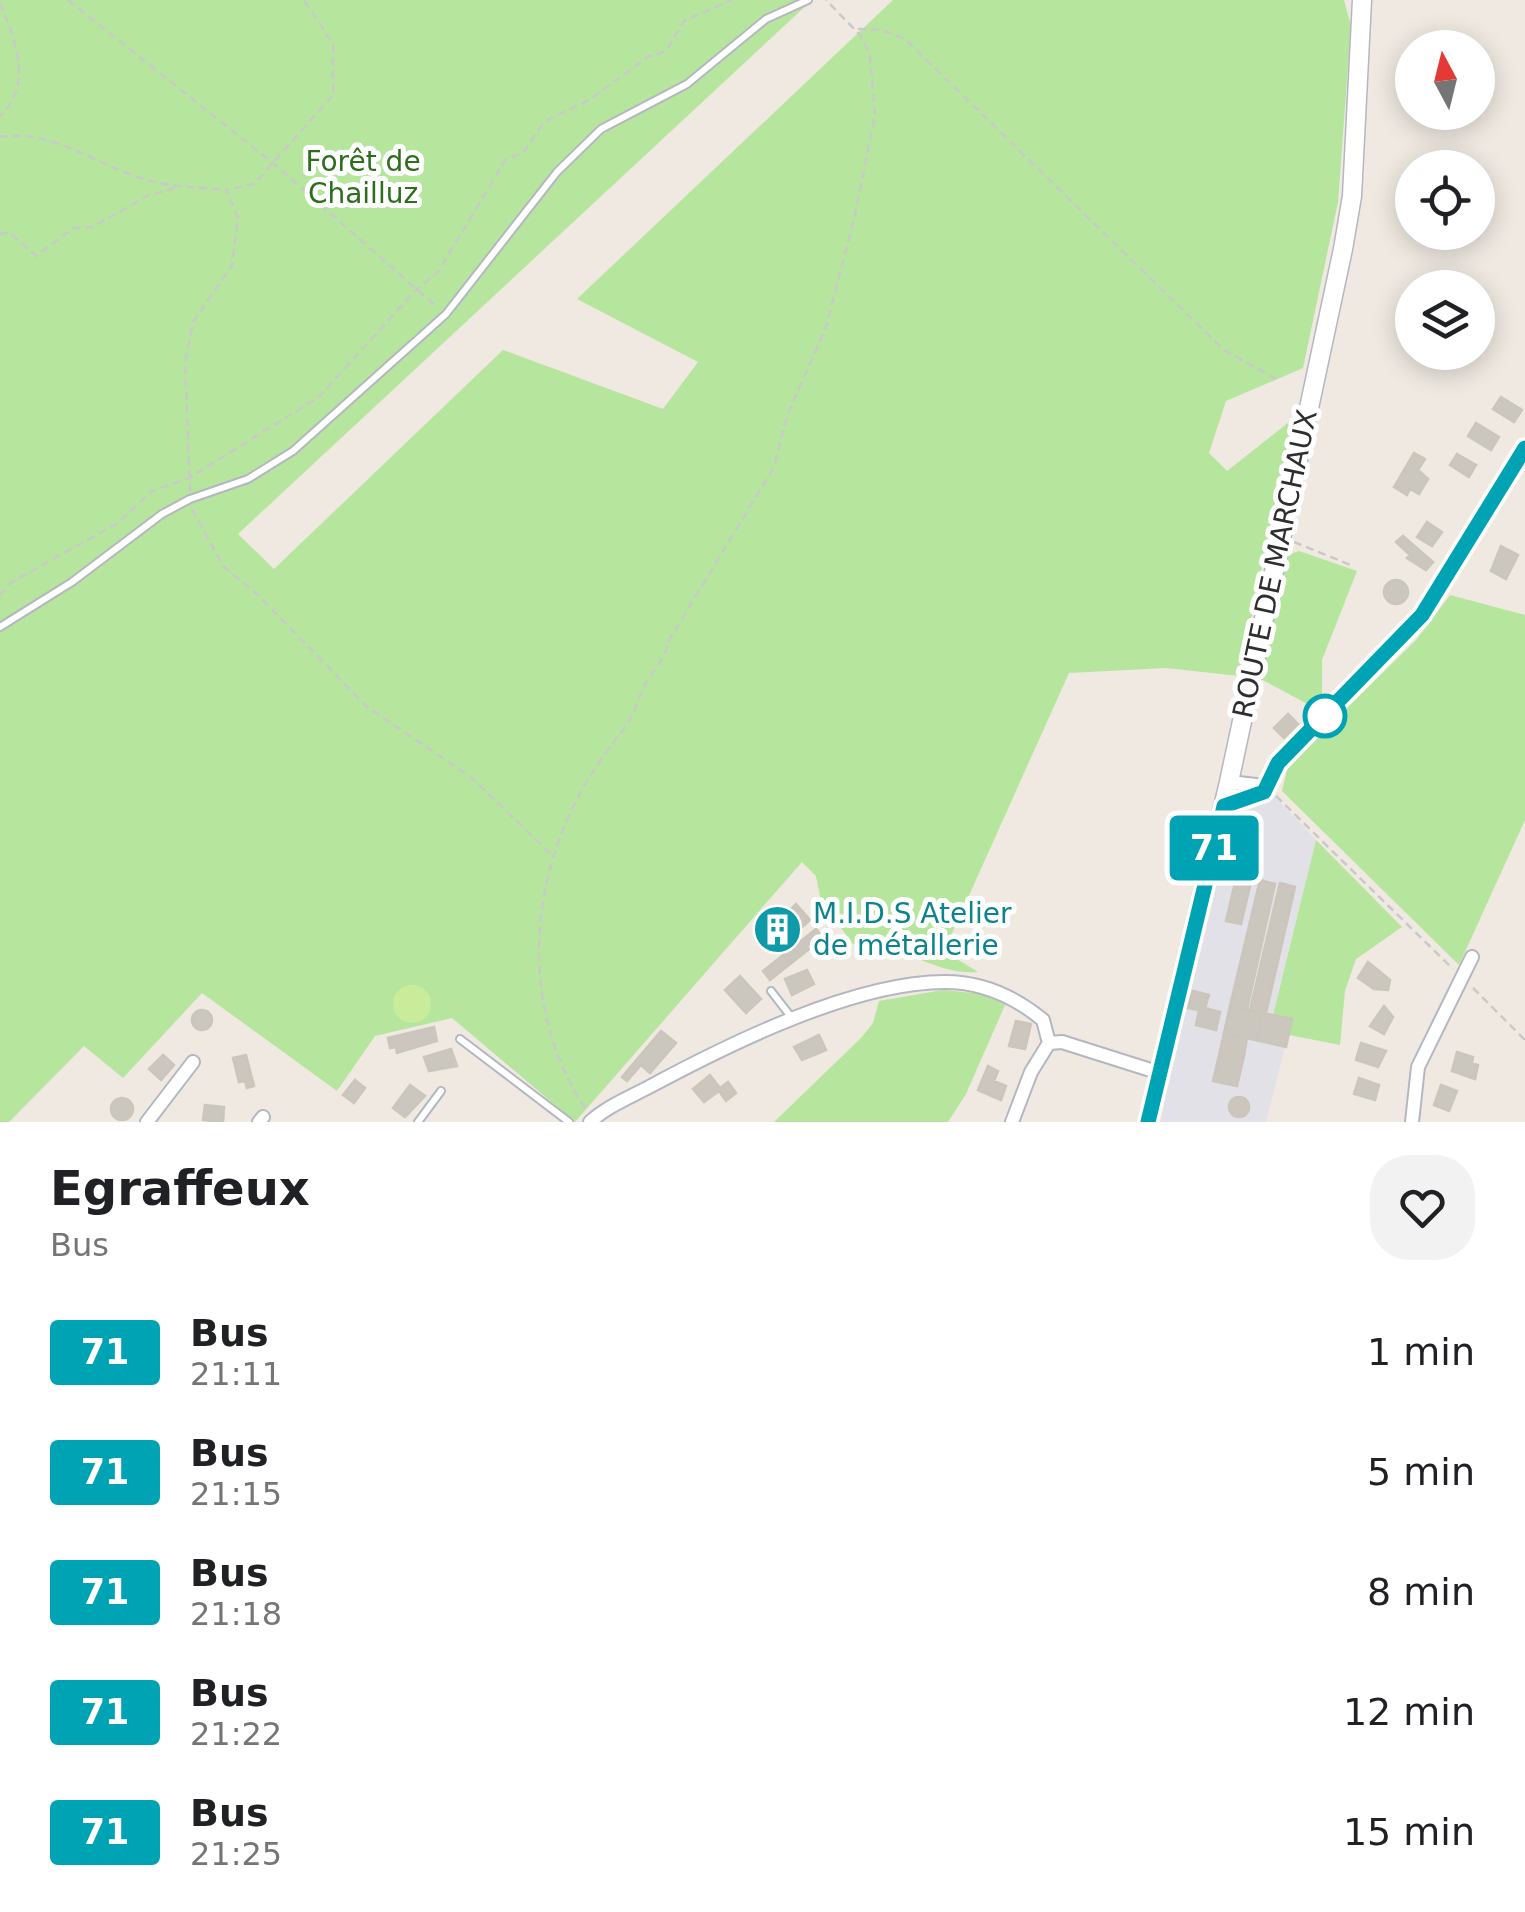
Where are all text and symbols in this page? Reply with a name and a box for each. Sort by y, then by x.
north arrow [1395,30,1495,130]
map controls [1395,30,1495,370]
park label: Forêt de Chailluz [305,145,421,210]
button: locate [1395,150,1495,250]
button: layers [1395,270,1495,370]
street label: ROUTE DE MARCHAUX [1226,407,1324,721]
unlabelled marker [1304,695,1346,737]
line badge: 71 [1169,816,1259,880]
text: 71 [1190,828,1238,868]
place label: M.I.D.S Atelier de métallerie [813,897,1012,962]
building icon: M.I.D.S Atelier de métallerie [752,903,804,955]
button: heart [1370,1155,1475,1260]
text: Egraffeux [50,1160,310,1216]
text: Bus [50,1226,109,1264]
text: Bus [190,1311,269,1355]
text: 1 min [1367,1330,1475,1374]
text: 71 [81,1332,129,1372]
text: 21:11 [190,1355,282,1393]
text: Bus [190,1431,269,1475]
text: 5 min [1367,1450,1475,1494]
text: 71 [81,1452,129,1492]
text: 21:15 [190,1475,282,1513]
text: Bus [190,1551,269,1595]
text: 8 min [1367,1570,1475,1614]
text: 71 [81,1572,129,1612]
text: 21:18 [190,1595,282,1633]
text: Bus [190,1671,269,1715]
text: 12 min [1343,1690,1475,1734]
text: 71 [81,1692,129,1732]
text: 21:22 [190,1715,282,1753]
text: Bus [190,1791,269,1835]
text: 15 min [1343,1810,1475,1854]
text: 71 [81,1812,129,1852]
text: 21:25 [190,1835,282,1873]

